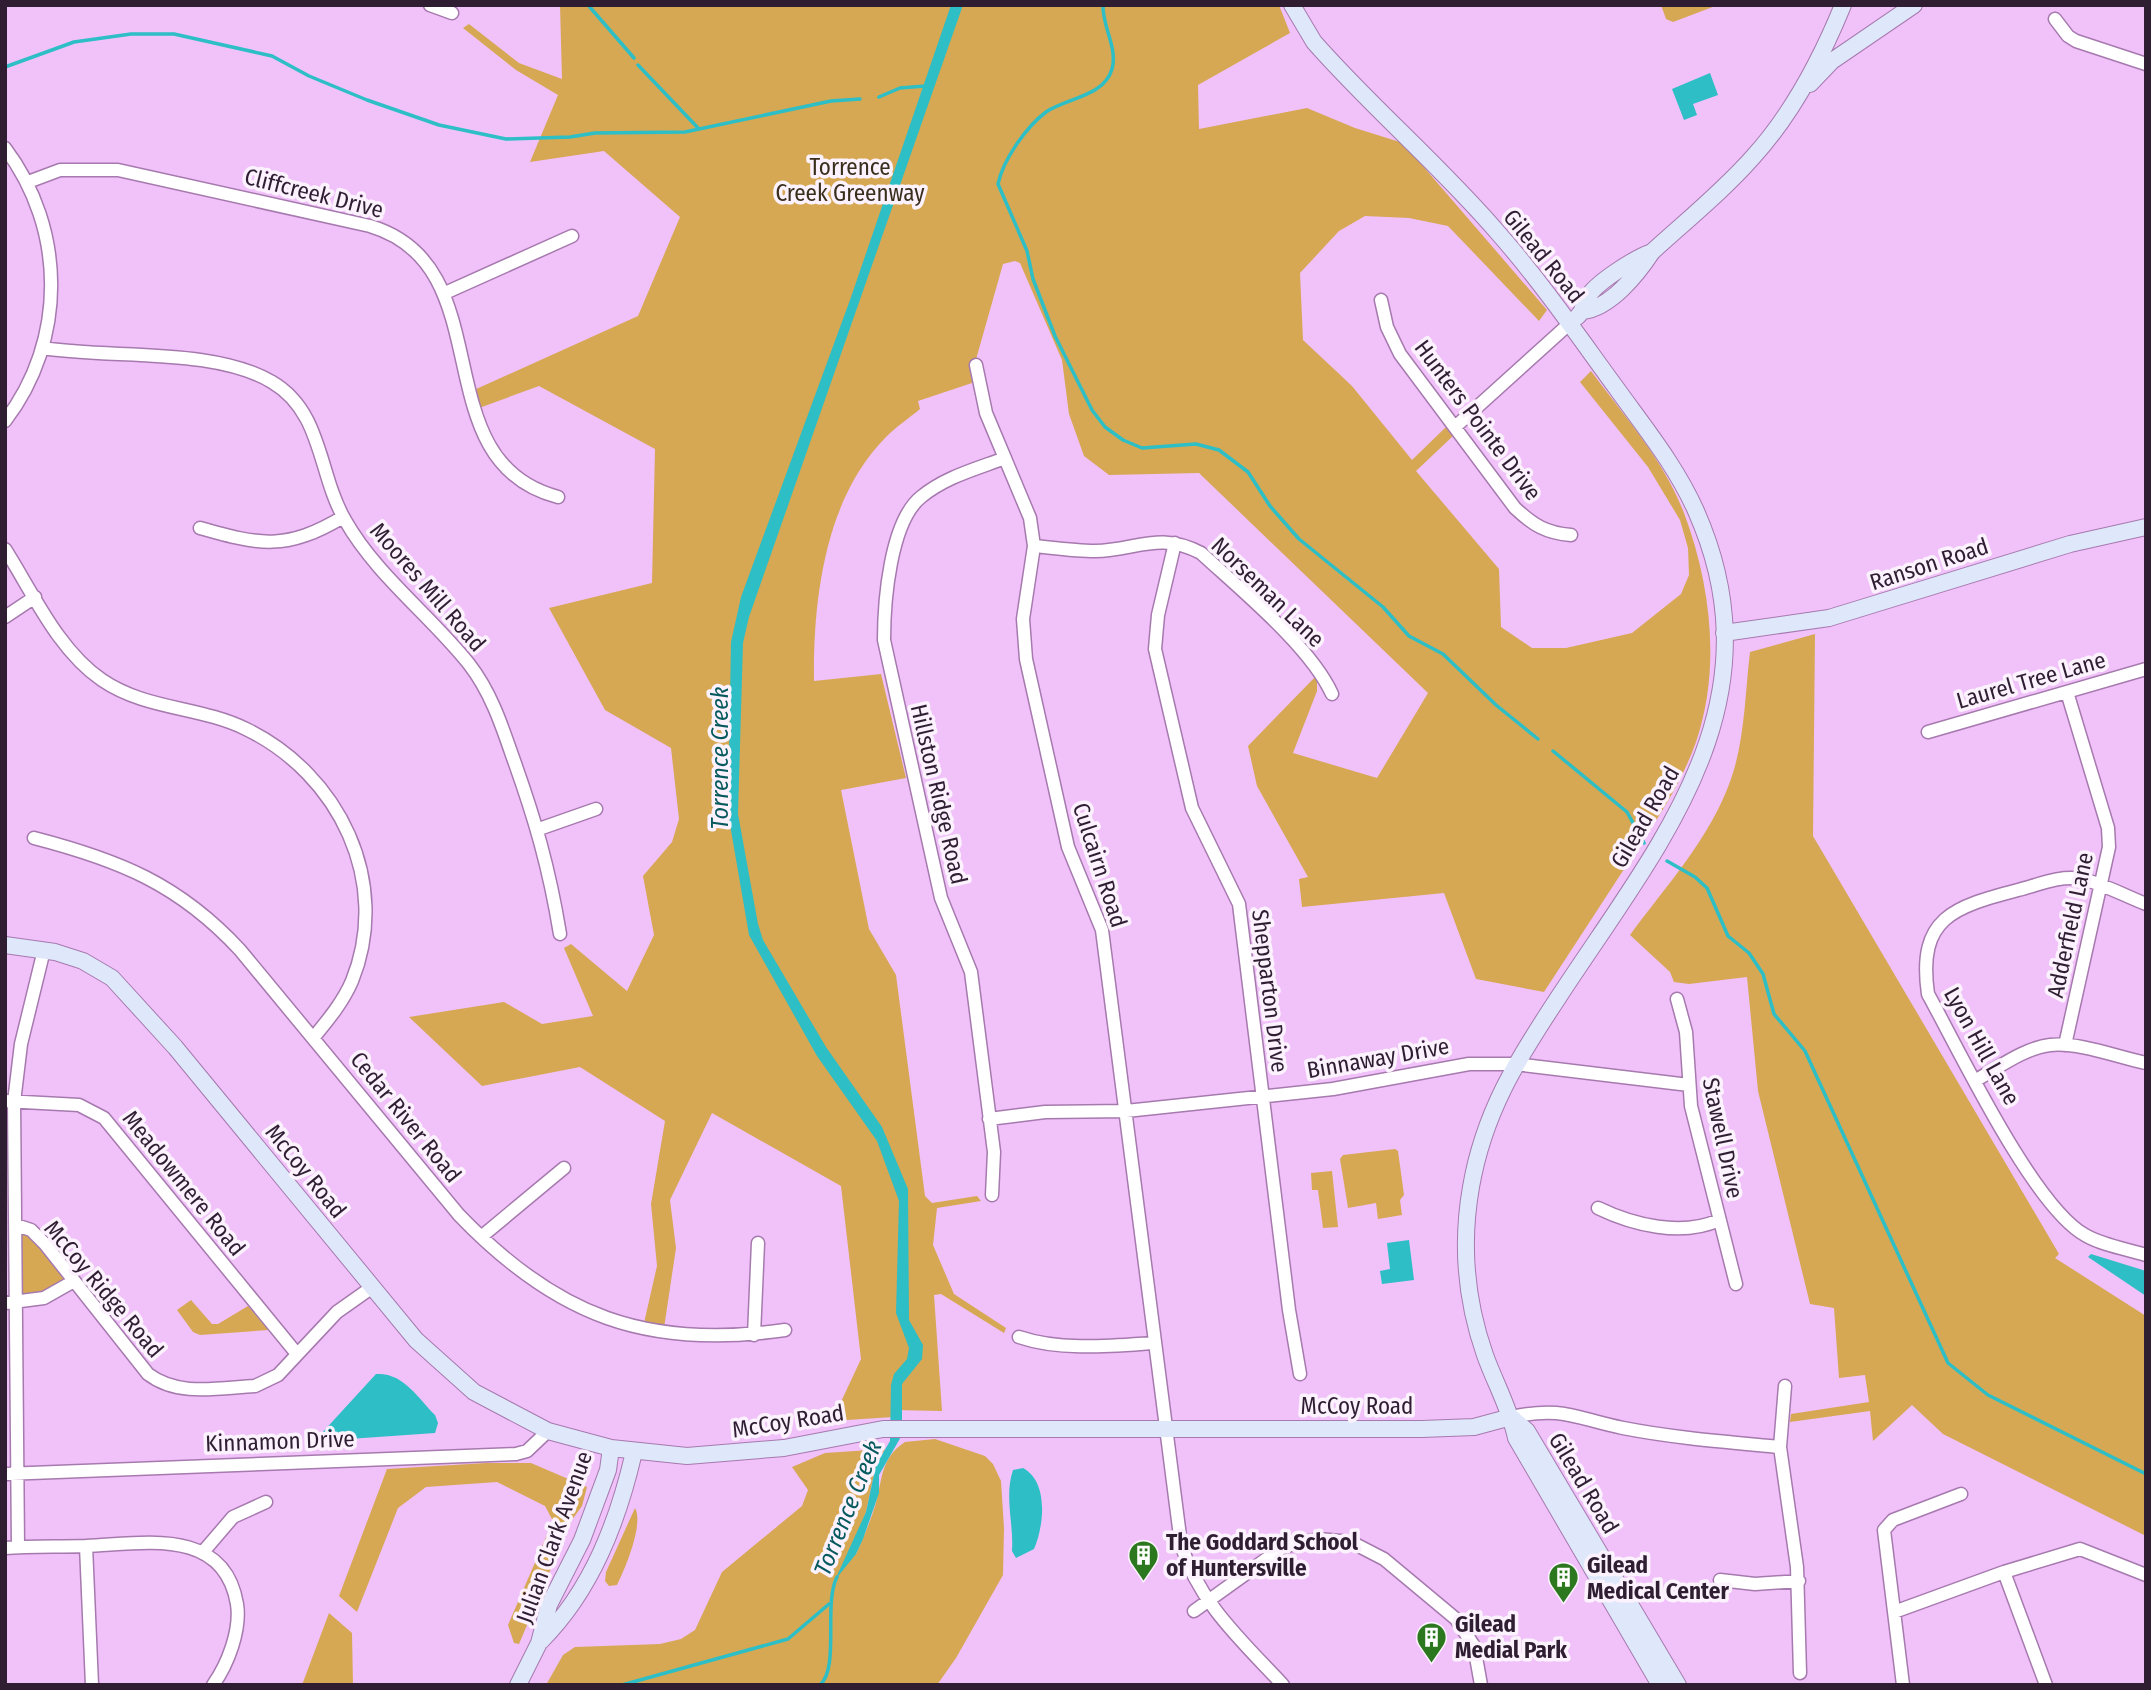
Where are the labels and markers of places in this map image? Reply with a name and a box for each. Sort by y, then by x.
place label: The Goddard School of Huntersville [1166,1528,1359,1582]
building icon: The Goddard School of Huntersville [1126,1538,1160,1582]
place label: Gilead Medical Center [1587,1551,1729,1605]
building icon: Gilead Medical Center [1547,1561,1581,1605]
place label: Gilead Medial Park [1455,1610,1567,1664]
building icon: Gilead Medial Park [1415,1620,1449,1664]

